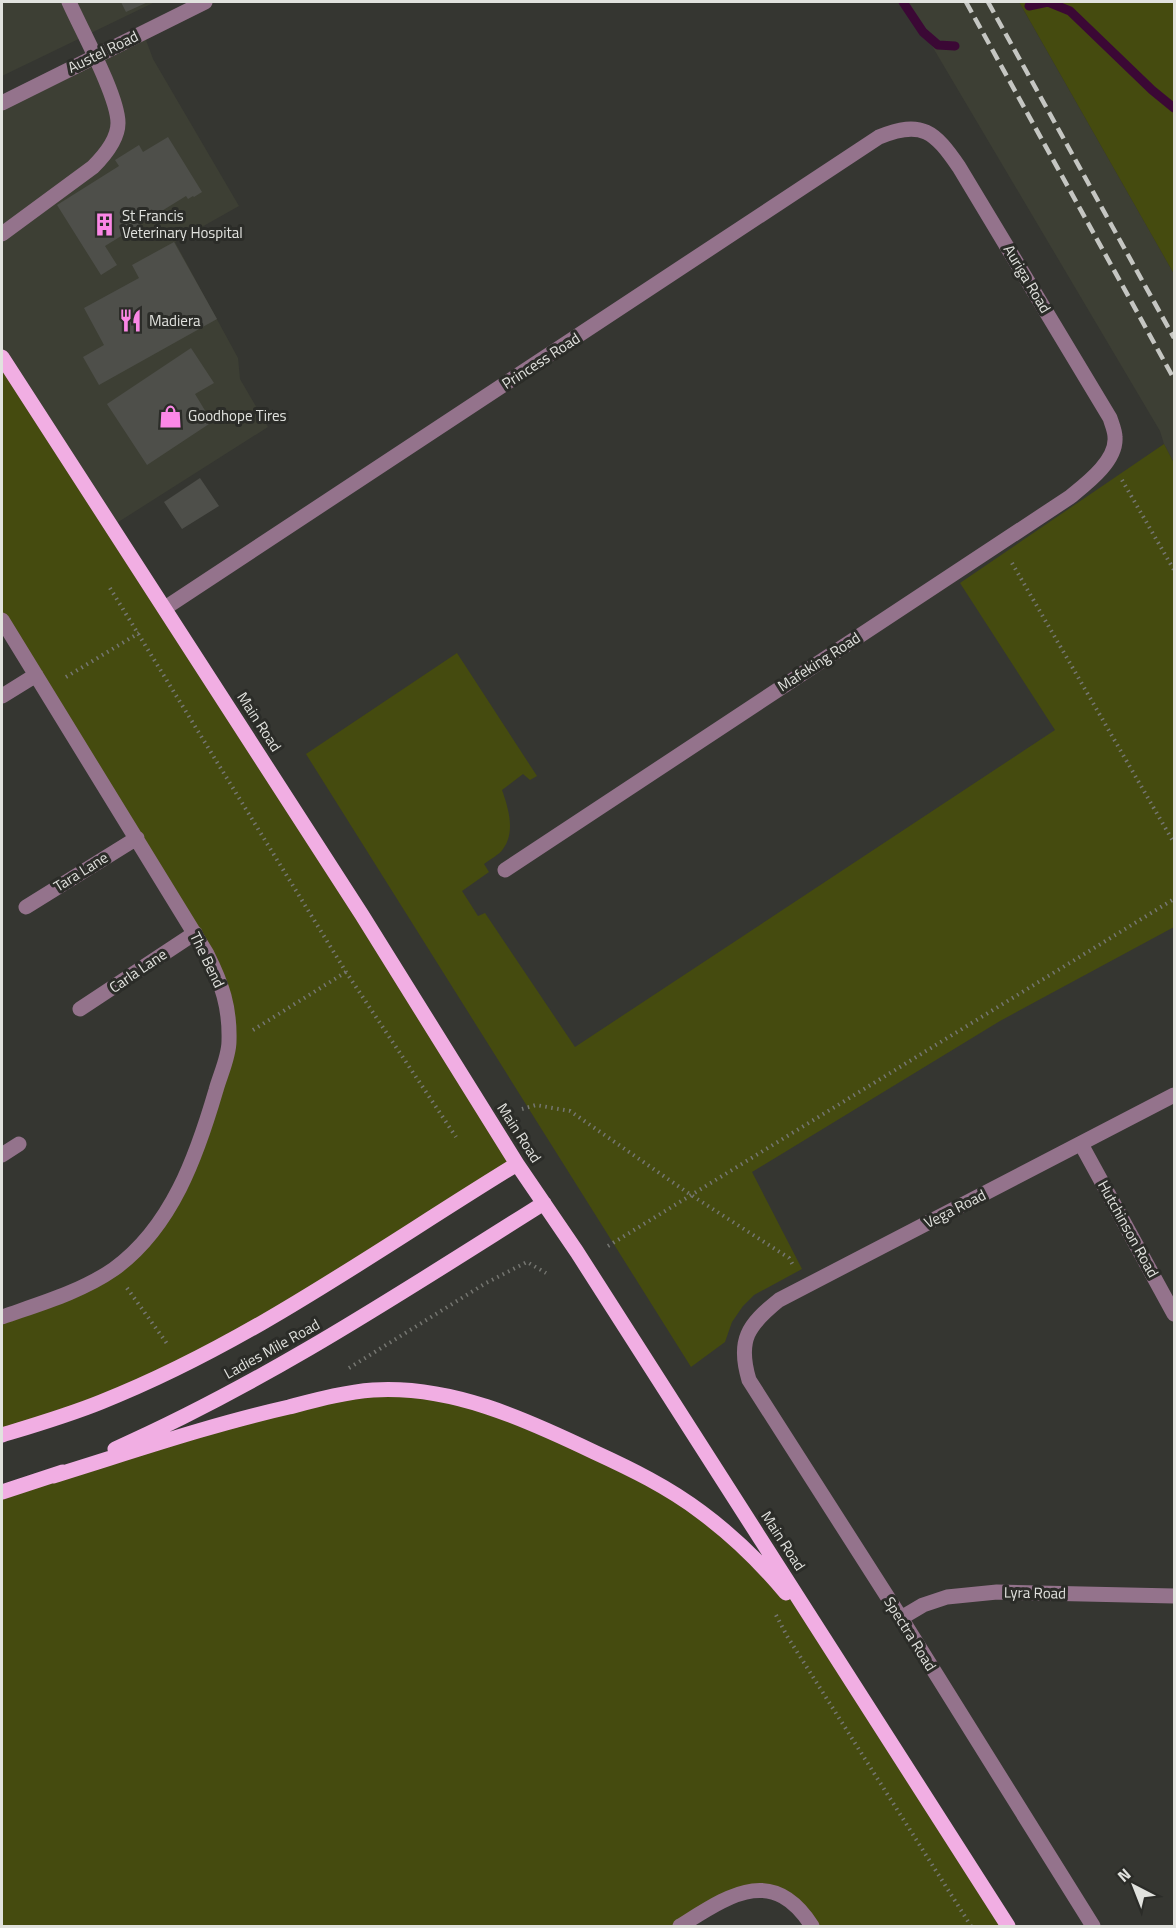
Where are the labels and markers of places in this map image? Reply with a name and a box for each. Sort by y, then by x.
place label: St Francis Veterinary Hospital [122,204,243,244]
building icon: St Francis Veterinary Hospital [91,212,117,238]
restaurant icon: Madiera [118,308,144,334]
place label: Madiera [149,309,201,332]
shop icon: Goodhope Tires [157,403,183,429]
place label: Goodhope Tires [188,404,287,427]

